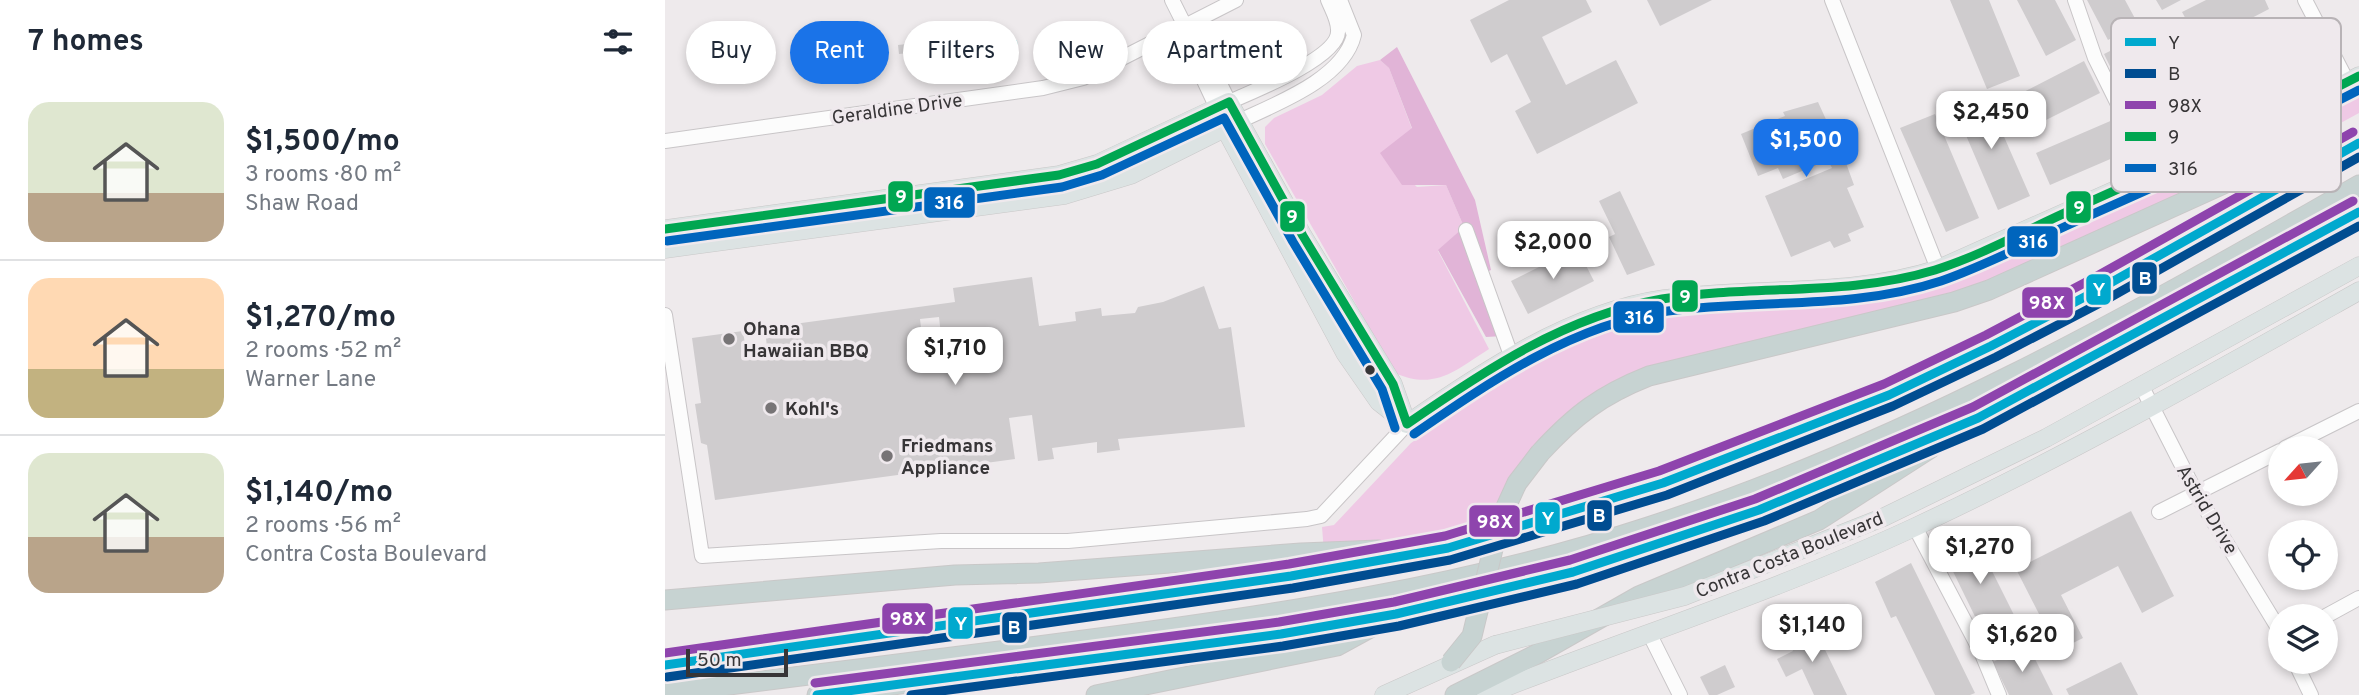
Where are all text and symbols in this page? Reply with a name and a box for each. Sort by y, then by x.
legend [2111,18,2341,192]
chip: Buy [686,21,776,84]
chip: Rent [790,21,889,84]
chip: Filters [903,21,1019,84]
chip: New [1033,21,1128,84]
chip: Apartment [1142,21,1307,84]
icon: filters [599,23,637,61]
text: 7 homes [28,24,144,61]
text: Y [2168,32,2180,56]
text: B [2168,63,2180,87]
street label: Geraldine Drive [830,89,964,131]
pin: $2,450 [1934,92,2048,151]
text: 98X [2168,95,2202,119]
text: $2,450 [1952,99,2030,128]
pin: $1,500 [1749,120,1863,179]
text: $1,500/mo [245,124,400,161]
text: 9 [2168,126,2179,150]
text: $1,500 [1769,127,1843,156]
icon: home [84,130,168,214]
text: 316 [2168,158,2198,182]
text: 3 rooms · 80 m² [245,161,401,190]
line badge: 9 [887,180,914,213]
text: 9 [895,186,907,210]
line badge: 316 [923,186,976,219]
text: Shaw Road [245,190,359,219]
line badge: 9 [2065,190,2092,224]
text: 316 [934,192,964,216]
text: 9 [2073,197,2085,221]
line badge: 9 [1279,200,1306,233]
text: 9 [1286,206,1298,230]
pin: $2,000 [1496,222,1610,281]
line badge: 316 [2006,225,2059,258]
text: $2,000 [1513,229,1593,258]
text: 316 [2018,231,2048,255]
line badge: B [2131,261,2158,295]
text: B [2138,268,2152,292]
line badge: Y [2085,273,2112,306]
line badge: 9 [1671,279,1699,313]
text: Y [2093,279,2106,303]
text: 9 [1679,286,1691,310]
line badge: 98X [2021,286,2074,319]
text: 98X [2029,292,2065,316]
text: $1,270/mo [245,300,396,337]
line badge: 316 [1612,300,1665,334]
icon: home [84,306,168,390]
text: 316 [1624,307,1654,331]
place label: Ohana Hawaiian BBQ [743,318,869,364]
pin: $1,710 [898,328,1012,387]
marker: Ohana Hawaiian BBQ [721,331,737,347]
text: $1,710 [923,335,987,364]
text: 2 rooms · 52 m² [245,337,401,366]
unlabelled marker [1363,363,1377,377]
text: Warner Lane [245,366,376,395]
place label: Kohl's [785,398,839,422]
marker: Kohl's [763,400,779,416]
place label: Friedmans Appliance [901,435,993,481]
north arrow [2268,436,2338,506]
map controls [2268,436,2338,674]
marker: Friedmans Appliance [879,448,895,464]
street label: Astrid Drive [2170,461,2242,559]
text: $1,140/mo [245,475,393,512]
icon: home [84,481,168,565]
line badge: B [1586,499,1613,532]
line badge: Y [1534,501,1561,535]
line badge: 98X [1468,504,1521,538]
text: B [1592,505,1606,529]
street label: Contra Costa Boulevard [1692,507,1887,604]
text: Y [1542,508,1555,532]
text: 98X [1477,511,1513,535]
text: 2 rooms · 56 m² [245,512,401,541]
button: locate [2268,520,2338,590]
pin: $1,270 [1923,526,2037,586]
text: $1,270 [1945,534,2015,563]
text: Contra Costa Boulevard [245,541,487,570]
line badge: 98X [881,602,934,635]
pin: $1,140 [1755,604,1869,664]
button: layers [2268,604,2338,674]
line badge: Y [947,606,974,640]
text: 98X [890,608,926,632]
line badge: B [1001,611,1028,644]
text: $1,140 [1778,612,1846,641]
text: Y [955,613,968,637]
pin: $1,620 [1965,614,2079,674]
text: B [1007,617,1021,641]
text: $1,620 [1986,622,2058,651]
scale bar [686,646,787,678]
text: 50 m [697,649,742,673]

